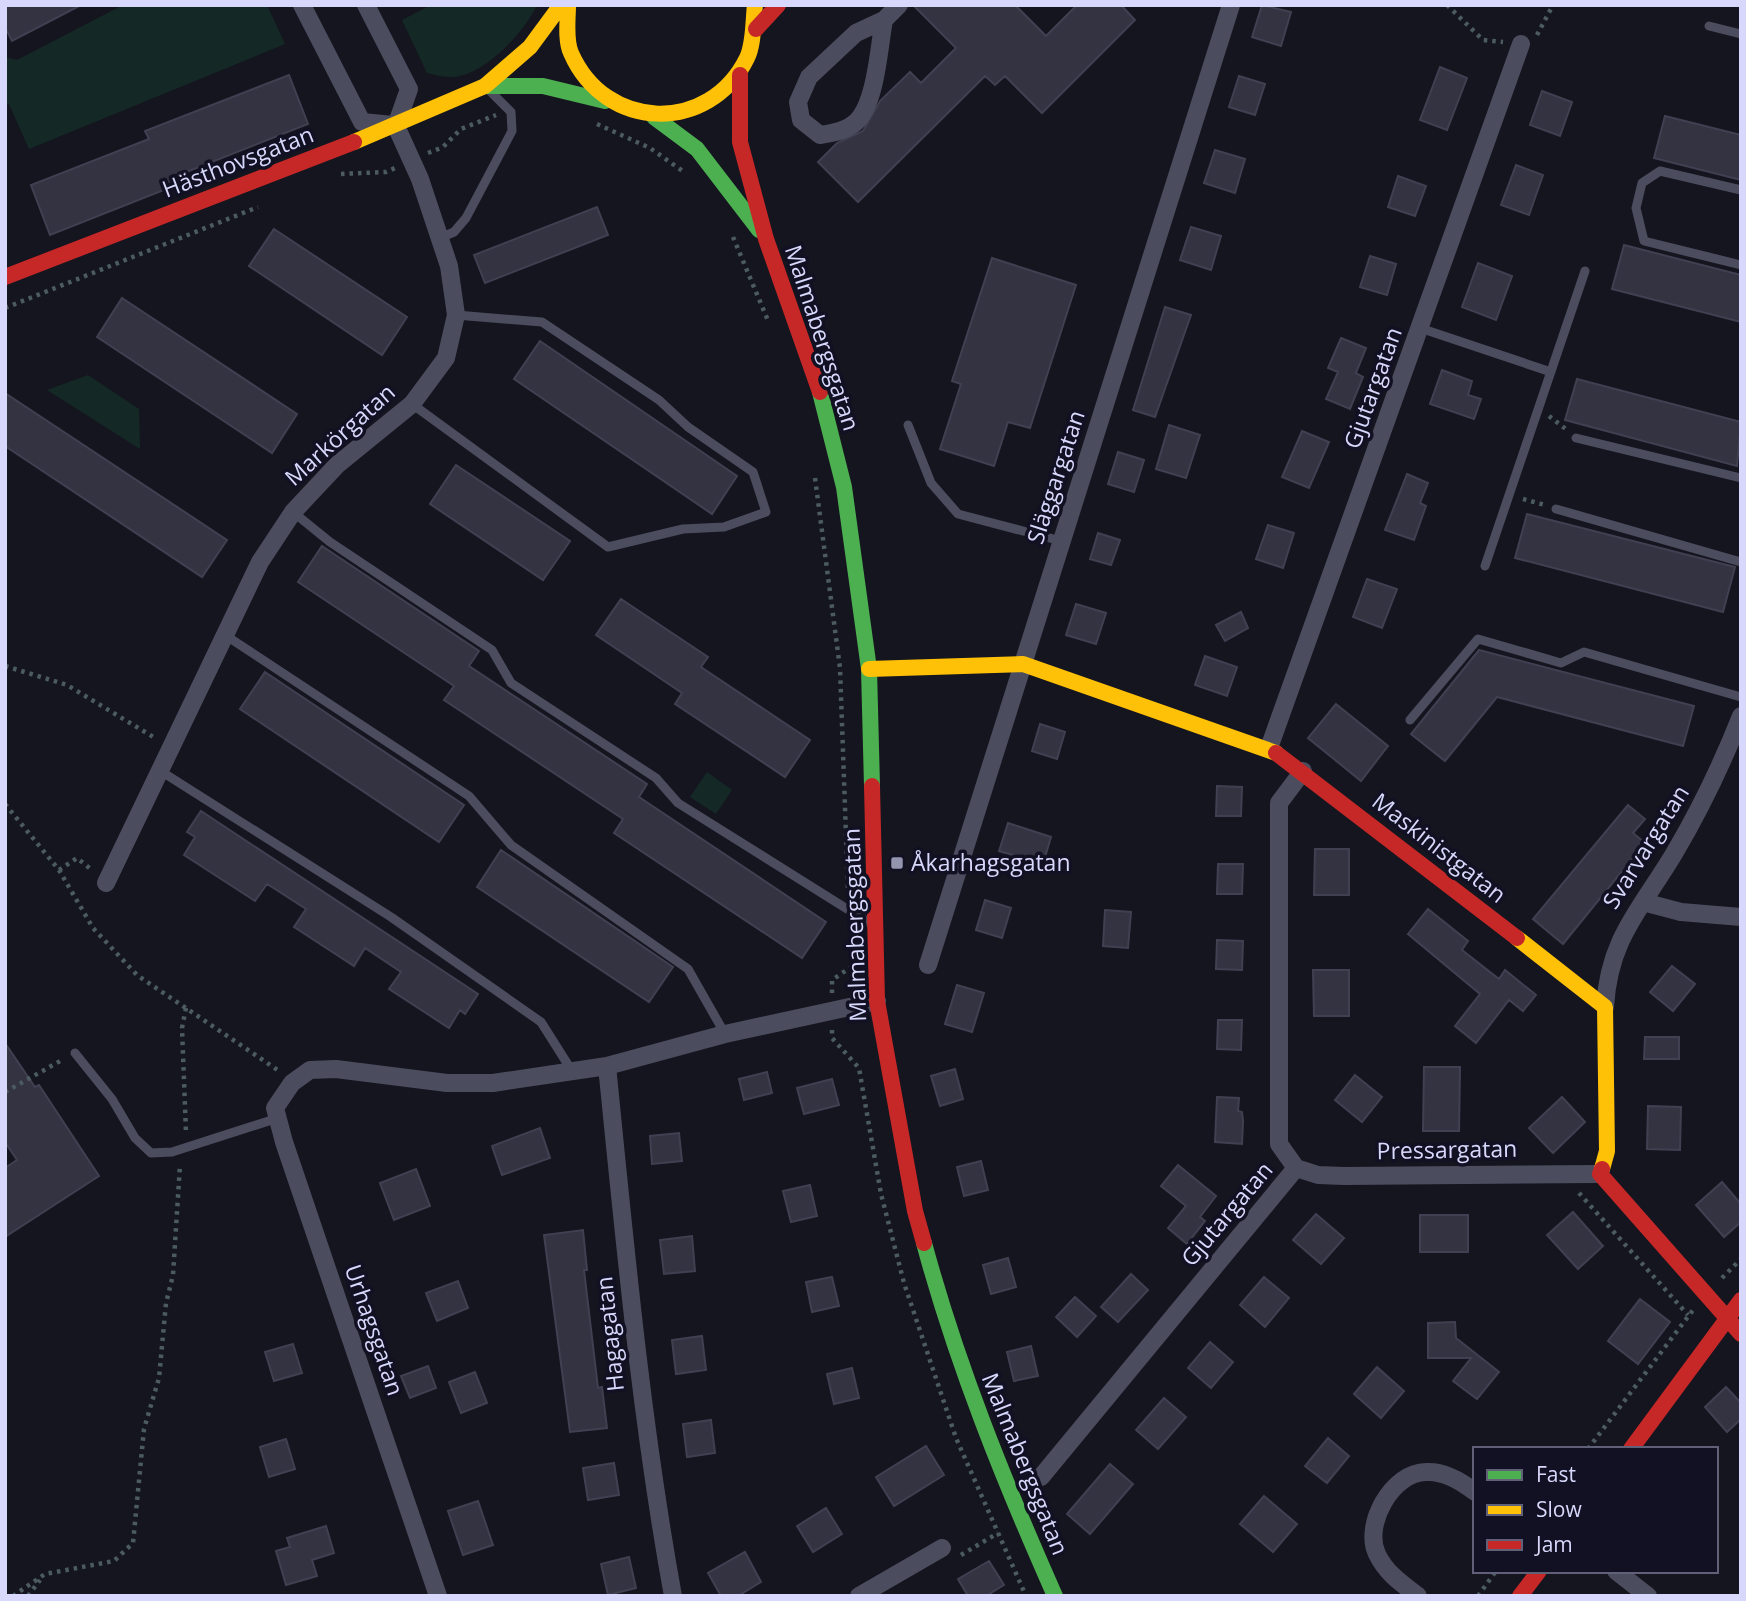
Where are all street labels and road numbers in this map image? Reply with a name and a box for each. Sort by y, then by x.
street label: Hästhovsgatan [157,118,318,205]
street label: Malmabergsgatan [778,241,868,435]
street label: Gjutargatan [1335,322,1409,453]
street label: Markörgatan [277,376,402,493]
street label: Släggargatan [1018,406,1092,548]
street label: Svarvargatan [1594,778,1696,914]
street label: Maskinistgatan [1366,785,1513,910]
street label: Malmabergsgatan [835,828,873,1022]
street label: Pressargatan [1376,1132,1518,1166]
street label: Gjutargatan [1173,1154,1279,1272]
street label: Urhagsgatan [338,1260,412,1400]
street label: Hagagatan [587,1275,631,1393]
street label: Malmabergsgatan [975,1368,1077,1559]

